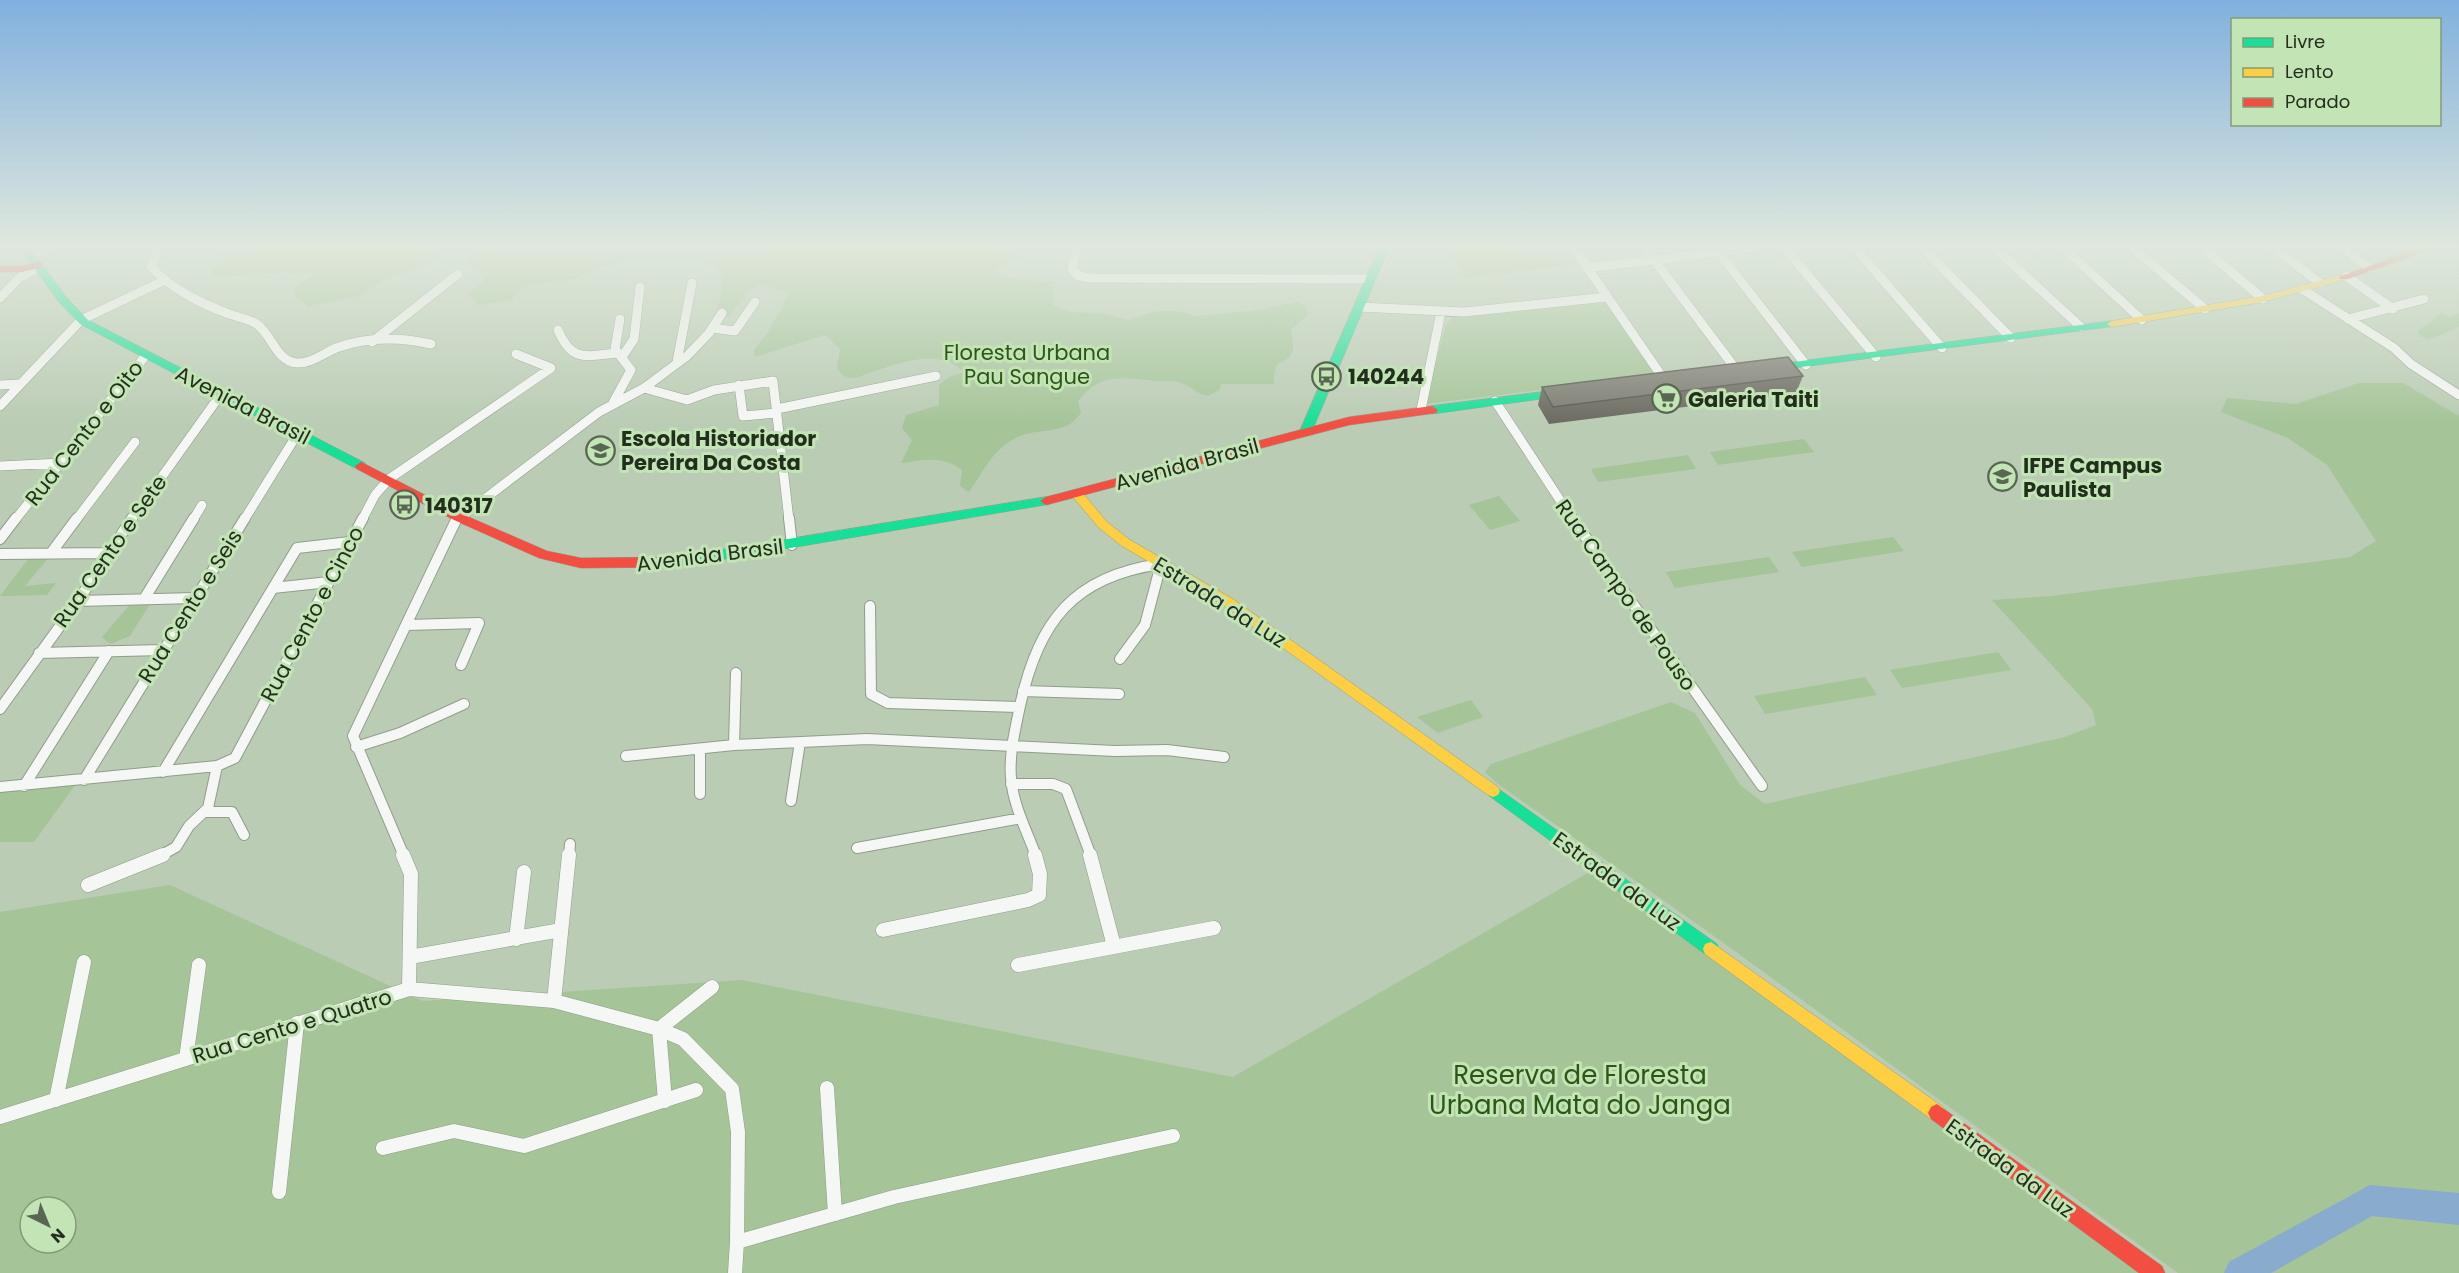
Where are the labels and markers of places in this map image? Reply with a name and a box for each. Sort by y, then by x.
bus stop icon: 140244 [1311,360,1343,392]
place label: 140244 [1348,362,1424,391]
supermarket icon: Galeria Taiti [1651,383,1683,415]
place label: Galeria Taiti [1688,385,1819,414]
place label: Escola Historiador Pereira Da Costa [621,424,816,477]
school or university icon: Escola Historiador Pereira Da Costa [584,434,616,466]
place label: IFPE Campus Paulista [2023,451,2162,504]
school or university icon: IFPE Campus Paulista [1986,461,2018,493]
bus stop icon: 140317 [388,489,420,521]
place label: 140317 [425,491,493,520]

